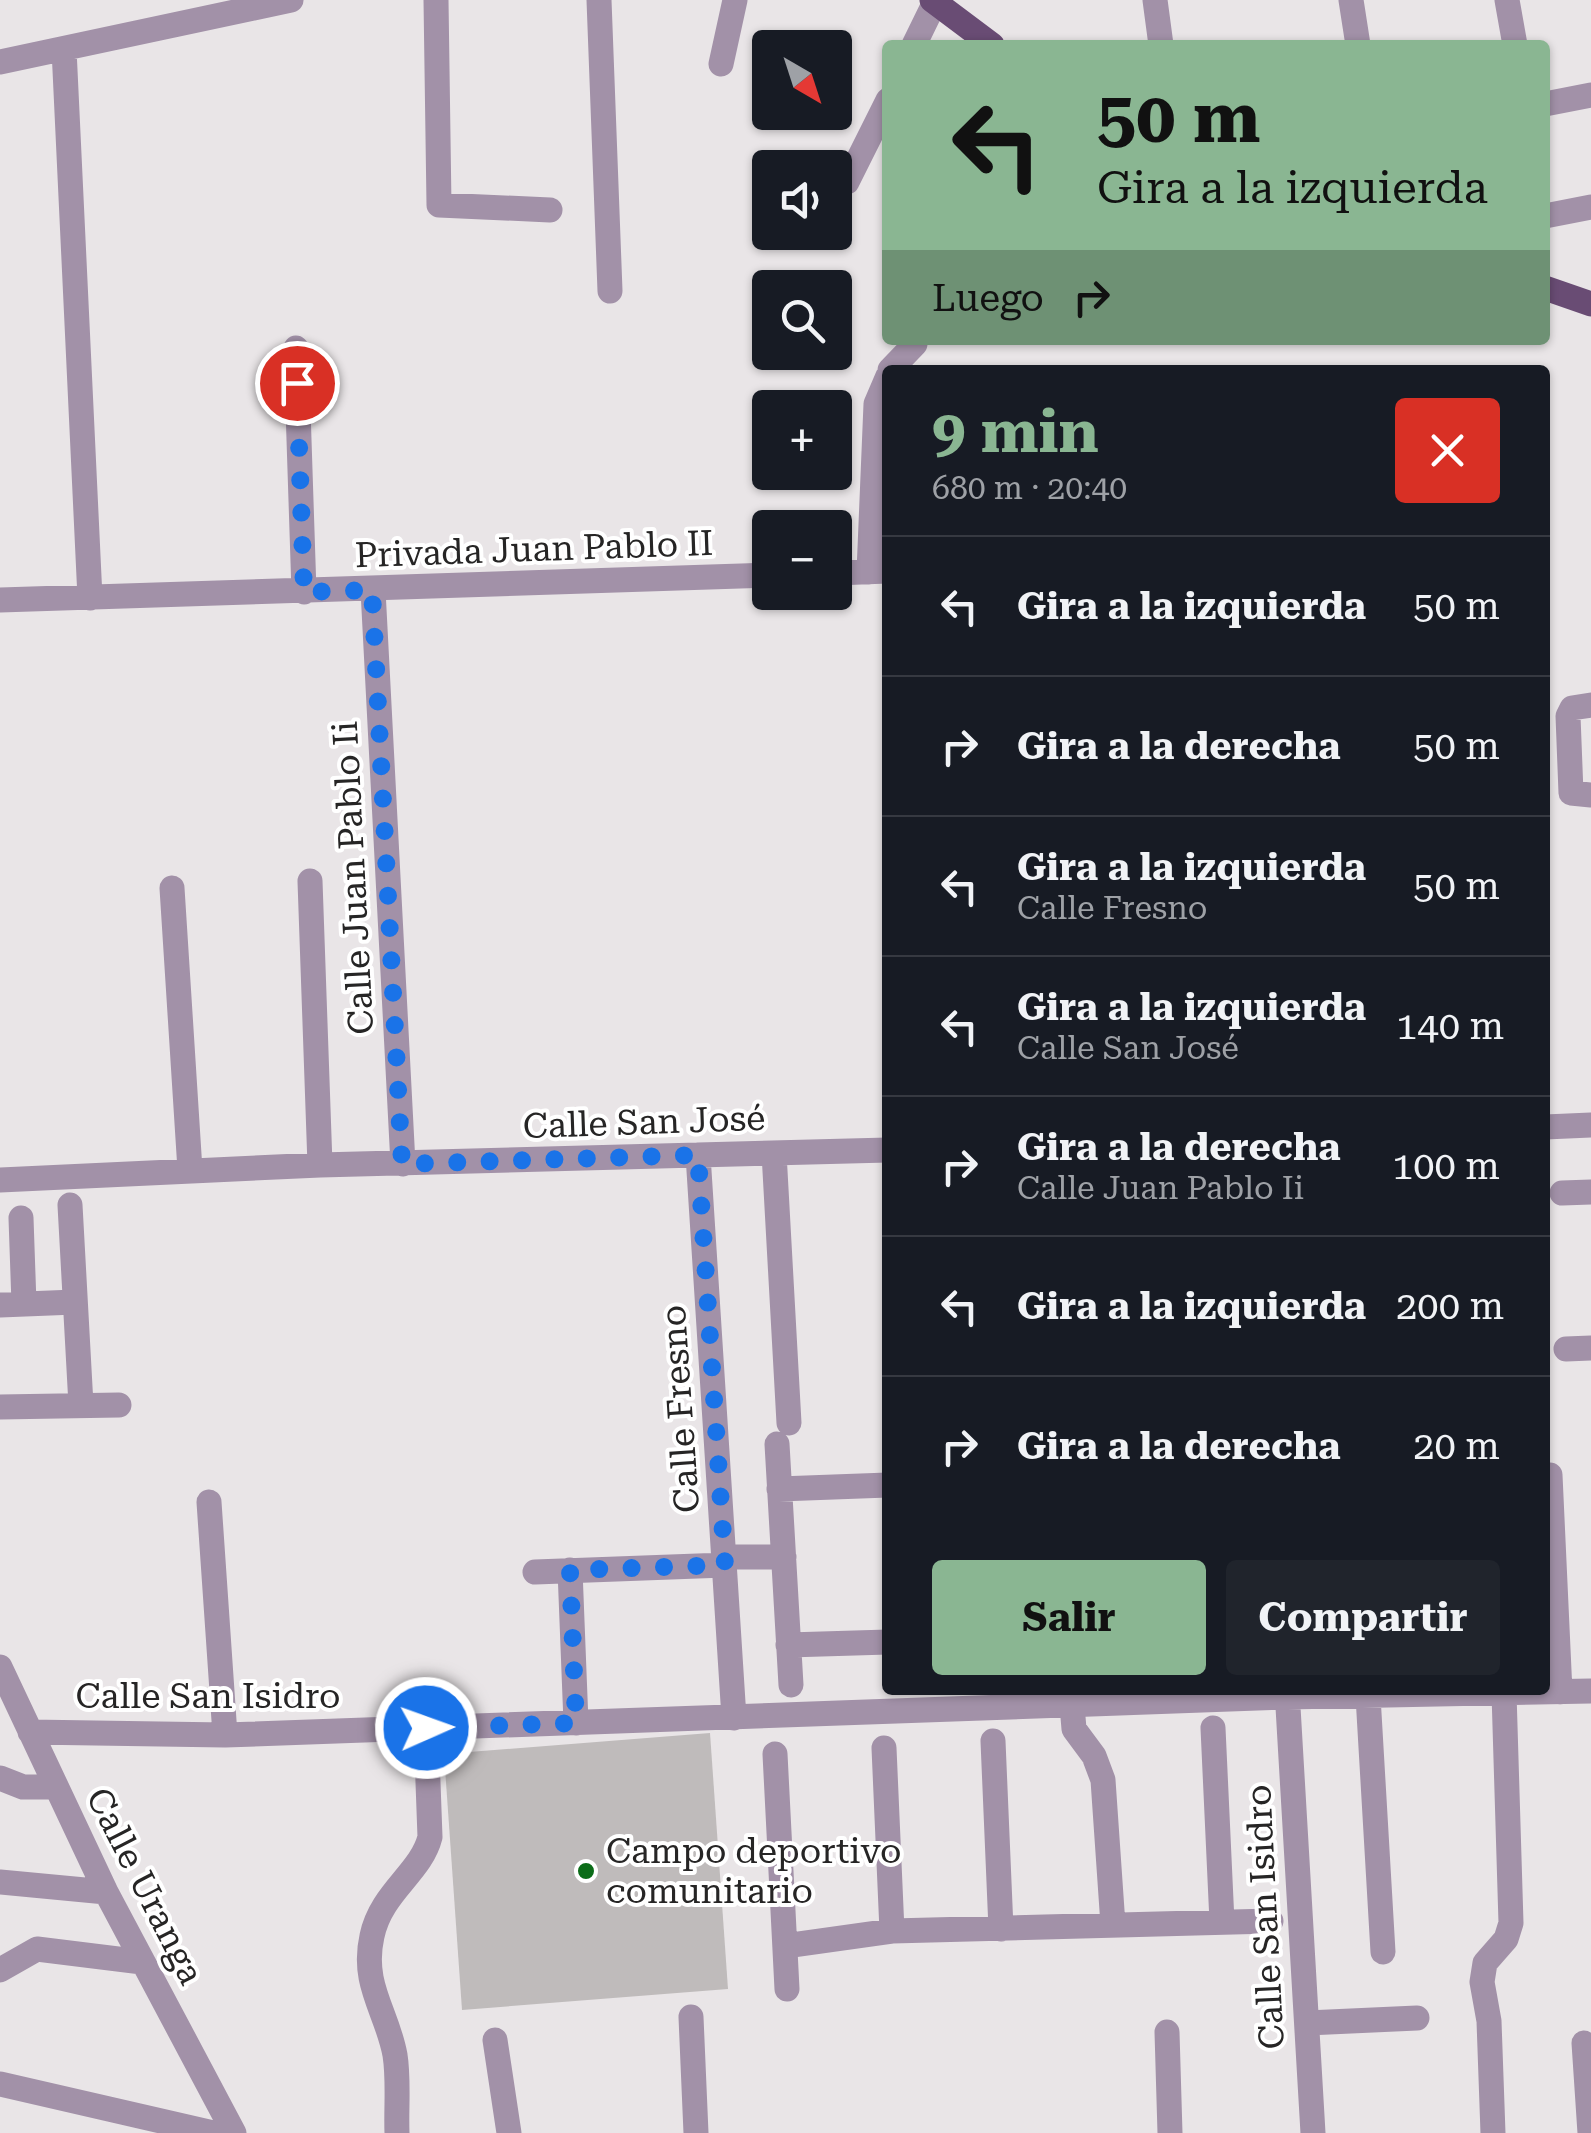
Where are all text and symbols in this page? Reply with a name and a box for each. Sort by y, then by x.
north arrow [752,30,852,130]
map controls [752,30,852,610]
text: 50 m [1097,77,1261,159]
icon: left [932,80,1062,210]
button: sound [752,150,852,250]
text: Gira a la izquierda [1097,161,1488,214]
button: search [752,270,852,370]
icon: right [1064,270,1119,325]
text: Luego [932,276,1044,320]
pin [255,341,340,426]
icon: arrive [270,356,325,411]
button: + [752,390,852,490]
text: 9 min [932,396,1099,467]
button: close [1395,398,1500,503]
text: 680 m · 20:40 [932,469,1127,507]
button: − [752,510,852,610]
street label: Privada Juan Pablo II [354,523,714,576]
icon: left [932,579,987,634]
text: Gira a la izquierda [1017,584,1366,628]
text: 50 m [1413,584,1500,628]
icon: right [932,719,987,774]
street label: Calle Juan Pablo Ii [325,720,382,1036]
text: Gira a la derecha [1017,724,1341,768]
text: 50 m [1413,724,1500,768]
text: Gira a la izquierda [1017,845,1366,889]
icon: left [932,859,987,914]
text: 50 m [1413,864,1500,908]
text: Calle Fresno [1017,889,1208,927]
text: Gira a la izquierda [1017,985,1366,1029]
icon: left [932,999,987,1054]
text: 140 m [1396,1004,1504,1048]
text: Calle San José [1017,1029,1239,1067]
street label: Calle San José [522,1098,766,1147]
text: Gira a la derecha [1017,1125,1341,1169]
icon: right [932,1139,987,1194]
text: 100 m [1392,1144,1500,1188]
text: Calle Juan Pablo Ii [1017,1169,1304,1207]
icon: left [932,1279,987,1334]
text: Gira a la izquierda [1017,1284,1366,1328]
text: 200 m [1396,1284,1504,1328]
street label: Calle Fresno [653,1304,708,1514]
icon: right [932,1419,987,1474]
text: Gira a la derecha [1017,1424,1341,1468]
text: 20 m [1413,1424,1500,1468]
button: Salir [932,1560,1206,1675]
button: Compartir [1226,1560,1500,1675]
street label: Calle San Isidro [75,1676,341,1717]
position arrow [374,1676,478,1780]
street label: Calle Uranga [77,1781,212,1991]
street label: Calle San Isidro [1238,1784,1293,2050]
place label: Campo deportivo comunitario [606,1831,901,1912]
marker: Campo deportivo comunitario [575,1860,597,1882]

